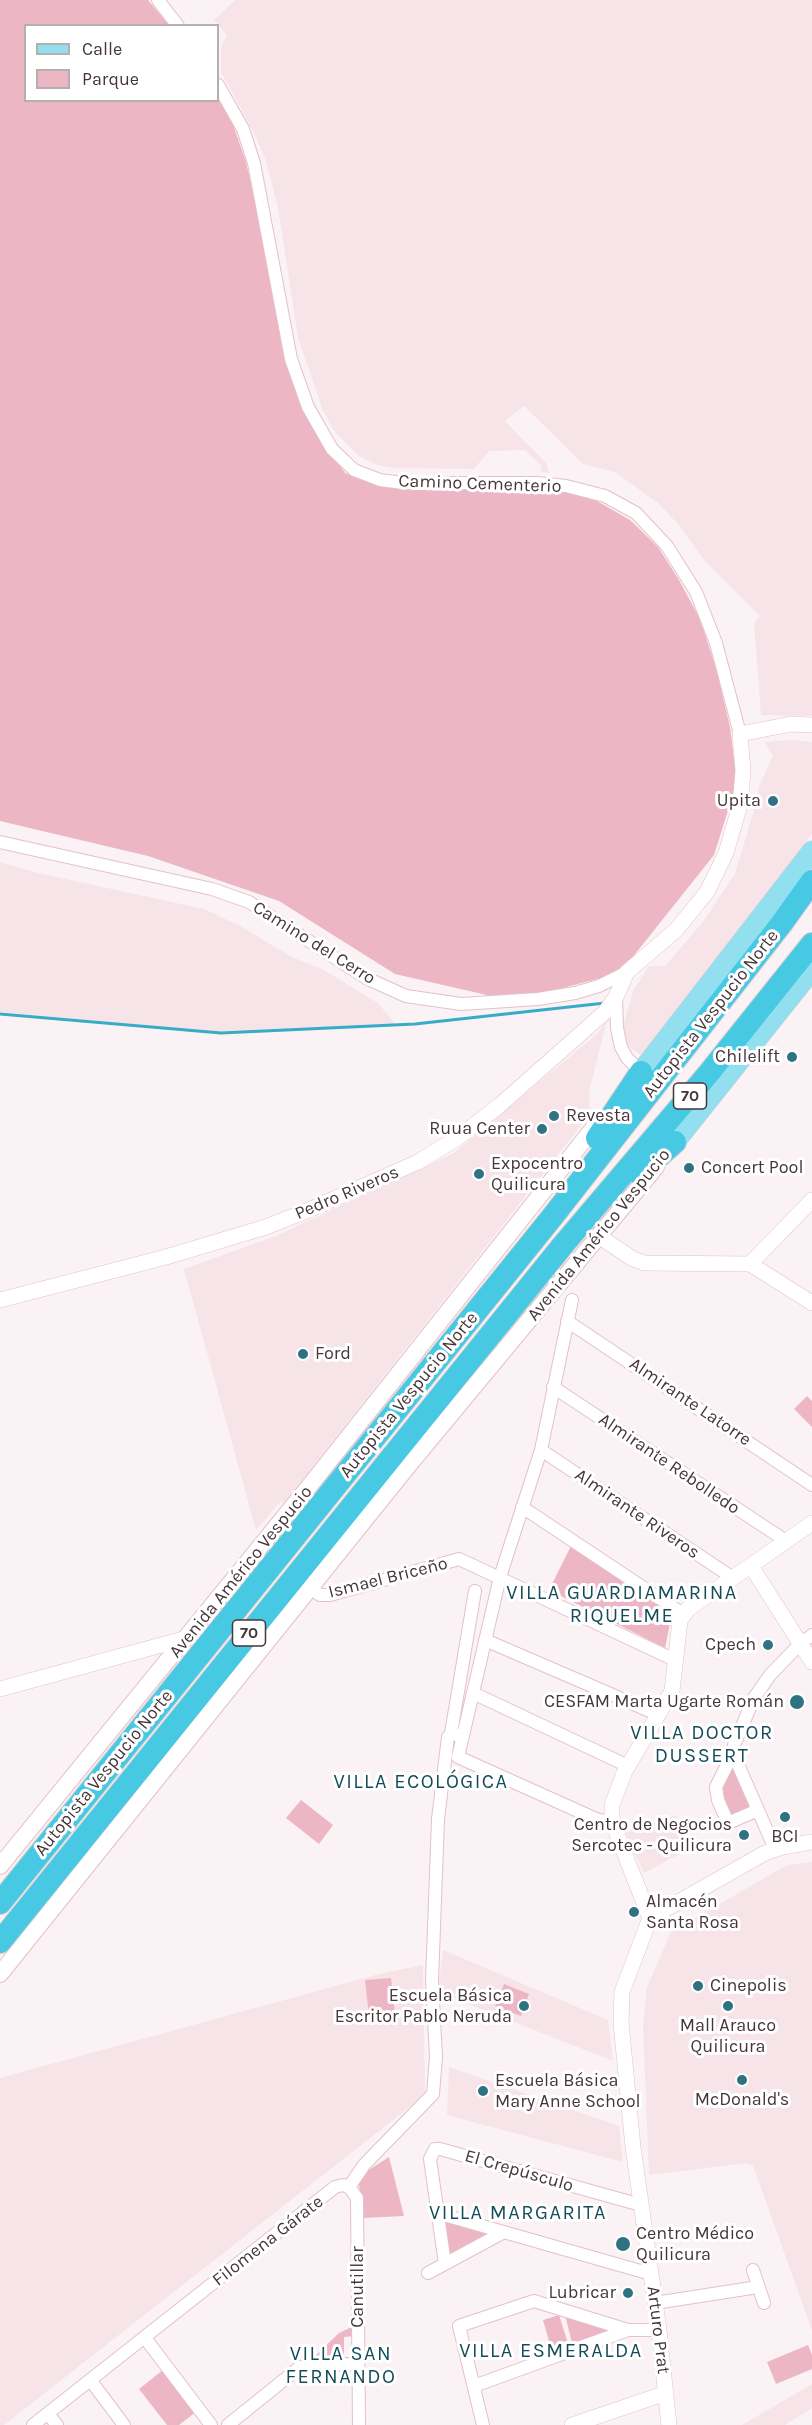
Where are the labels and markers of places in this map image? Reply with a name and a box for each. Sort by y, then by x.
place label: Upita [717,790,761,812]
marker: Upita [766,794,780,808]
place label: Chilelift [715,1046,780,1068]
marker: Chilelift [785,1050,799,1064]
place label: Revesta [566,1105,631,1127]
marker: Revesta [547,1109,561,1123]
place label: Ruua Center [429,1118,530,1140]
marker: Ruua Center [535,1122,549,1136]
place label: Expocentro Quilicura [491,1153,583,1196]
place label: Concert Pool [701,1157,803,1179]
marker: Concert Pool [682,1161,696,1175]
marker: Expocentro Quilicura [472,1167,486,1181]
place label: Ford [315,1343,351,1365]
marker: Ford [296,1347,310,1361]
place label: Cpech [705,1634,756,1656]
marker: Cpech [761,1638,775,1652]
place label: CESFAM Marta Ugarte Román [544,1691,784,1713]
marker: CESFAM Marta Ugarte Román [788,1693,806,1711]
marker: BCI [778,1810,792,1824]
place label: Centro de Negocios Sercotec - Quilicura [571,1814,732,1856]
place label: BCI [771,1826,799,1848]
marker: Centro de Negocios Sercotec - Quilicura [737,1828,751,1842]
place label: Almacén Santa Rosa [646,1891,739,1934]
marker: Almacén Santa Rosa [627,1905,641,1919]
place label: Cinepolis [710,1975,787,1997]
marker: Cinepolis [691,1979,705,1993]
place label: Escuela Básica Escritor Pablo Neruda [335,1985,512,2028]
marker: Escuela Básica Escritor Pablo Neruda [517,1999,531,2013]
marker: Mall Arauco Quilicura [721,1999,735,2013]
place label: Mall Arauco Quilicura [680,2015,776,2058]
place label: Escuela Básica Mary Anne School [495,2070,641,2112]
marker: McDonald's [735,2073,749,2087]
marker: Escuela Básica Mary Anne School [476,2084,490,2098]
place label: McDonald's [695,2089,789,2111]
place label: Centro Médico Quilicura [636,2223,754,2266]
marker: Centro Médico Quilicura [614,2235,632,2253]
place label: Lubricar [548,2282,616,2304]
marker: Lubricar [621,2286,635,2300]

